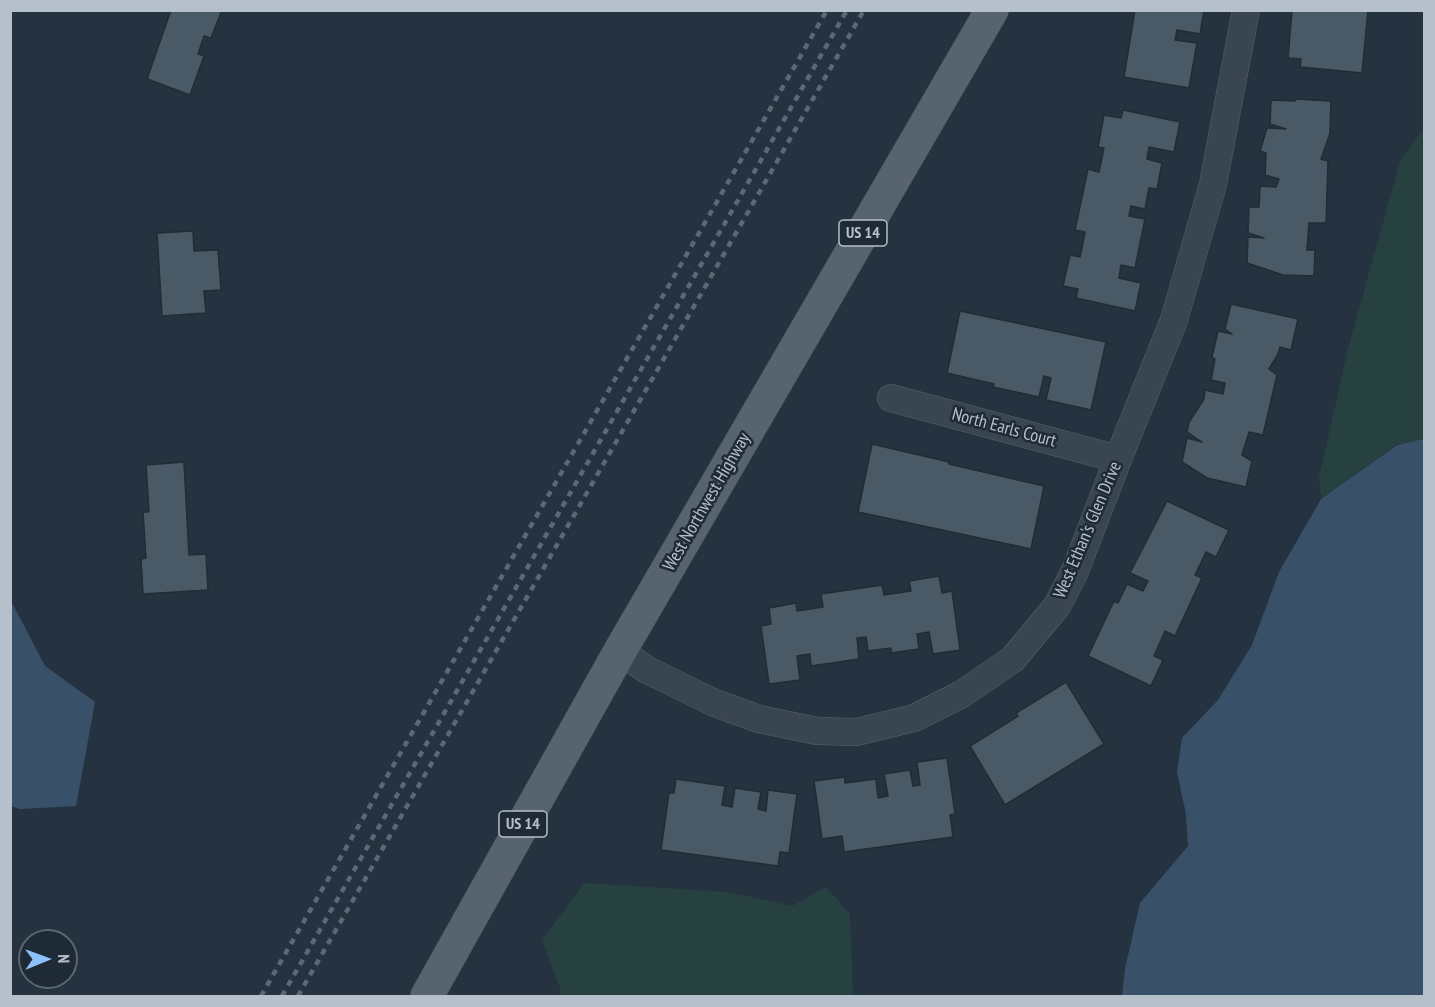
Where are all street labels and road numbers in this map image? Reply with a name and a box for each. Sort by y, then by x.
road number: US 14 [839,220,887,246]
street label: North Earls Court [949,404,1059,452]
street label: West Northwest Highway [659,429,755,575]
street label: West Ethan's Glen Drive [1049,458,1127,602]
road number: US 14 [499,811,547,837]

